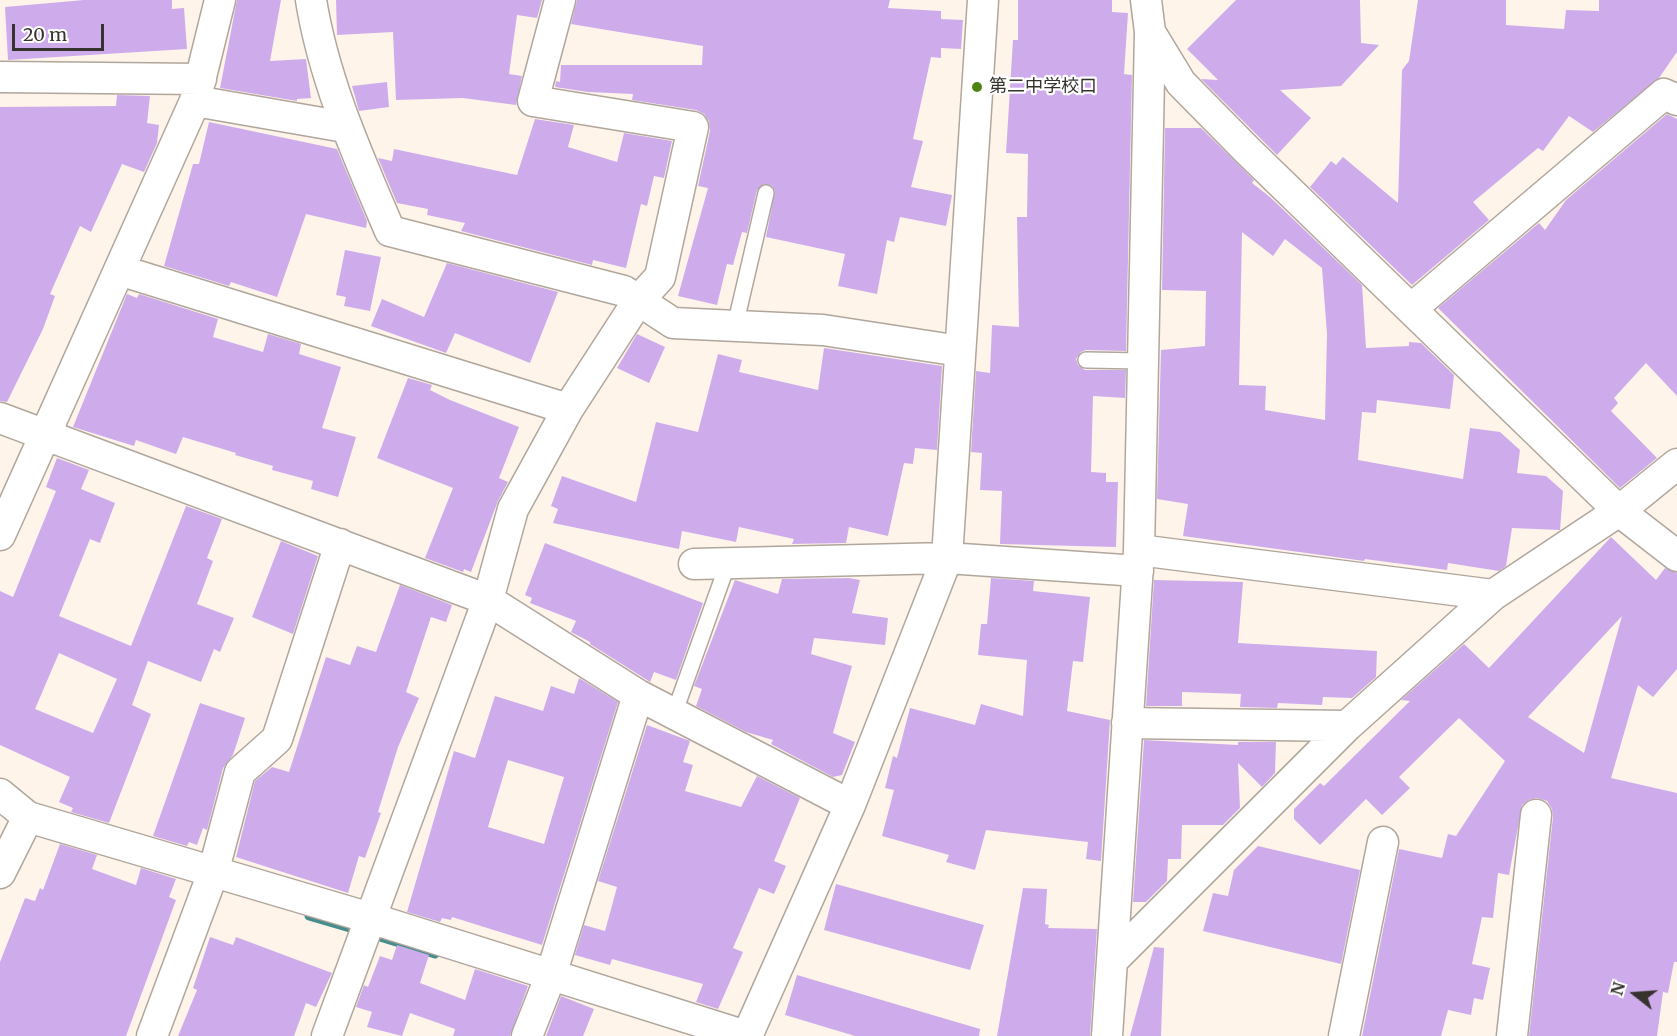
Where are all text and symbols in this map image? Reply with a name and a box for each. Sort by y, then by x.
scale bar [15,12,106,50]
text: 20 m [23,23,67,46]
place label: 第二中学校口 [989,76,1097,98]
marker: 第二中学校口 [970,80,984,94]
north arrow [1605,964,1665,1024]
text: N [1606,980,1629,998]

